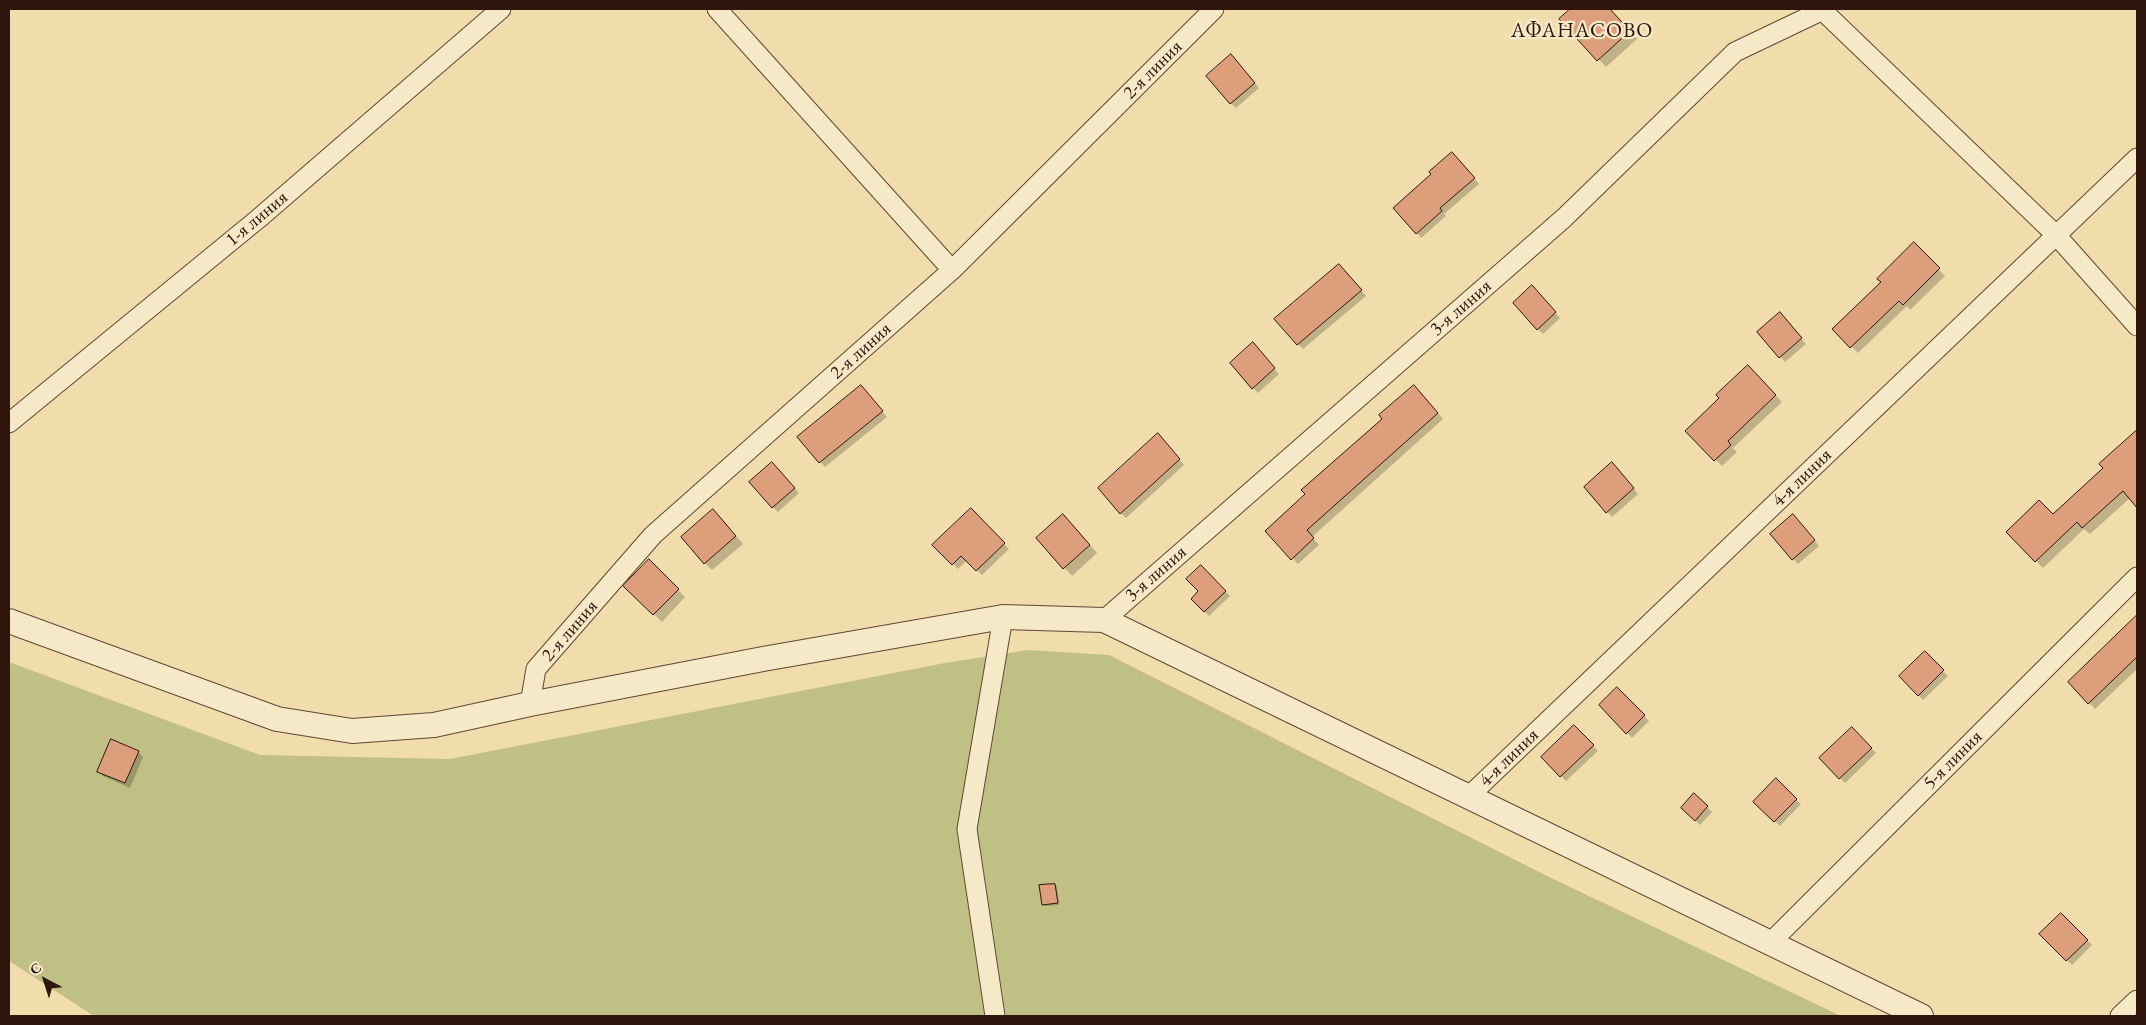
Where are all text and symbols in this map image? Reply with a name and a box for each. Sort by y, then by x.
district label: АФАНАСОВО [1510,18,1654,44]
street label: 2-я линия [1119,36,1187,104]
street label: 1-я линия [221,186,293,252]
street label: 3-я линия [1426,275,1496,341]
street label: 2-я линия [826,318,896,384]
street label: 4-я линия [1767,444,1837,512]
street label: 3-я линия [1121,541,1191,607]
street label: 2-я линия [537,596,603,666]
street label: 4-я линия [1474,724,1544,792]
street label: 5-я линия [1919,726,1987,794]
north arrow [20,955,70,1005]
text: С [26,958,45,979]

